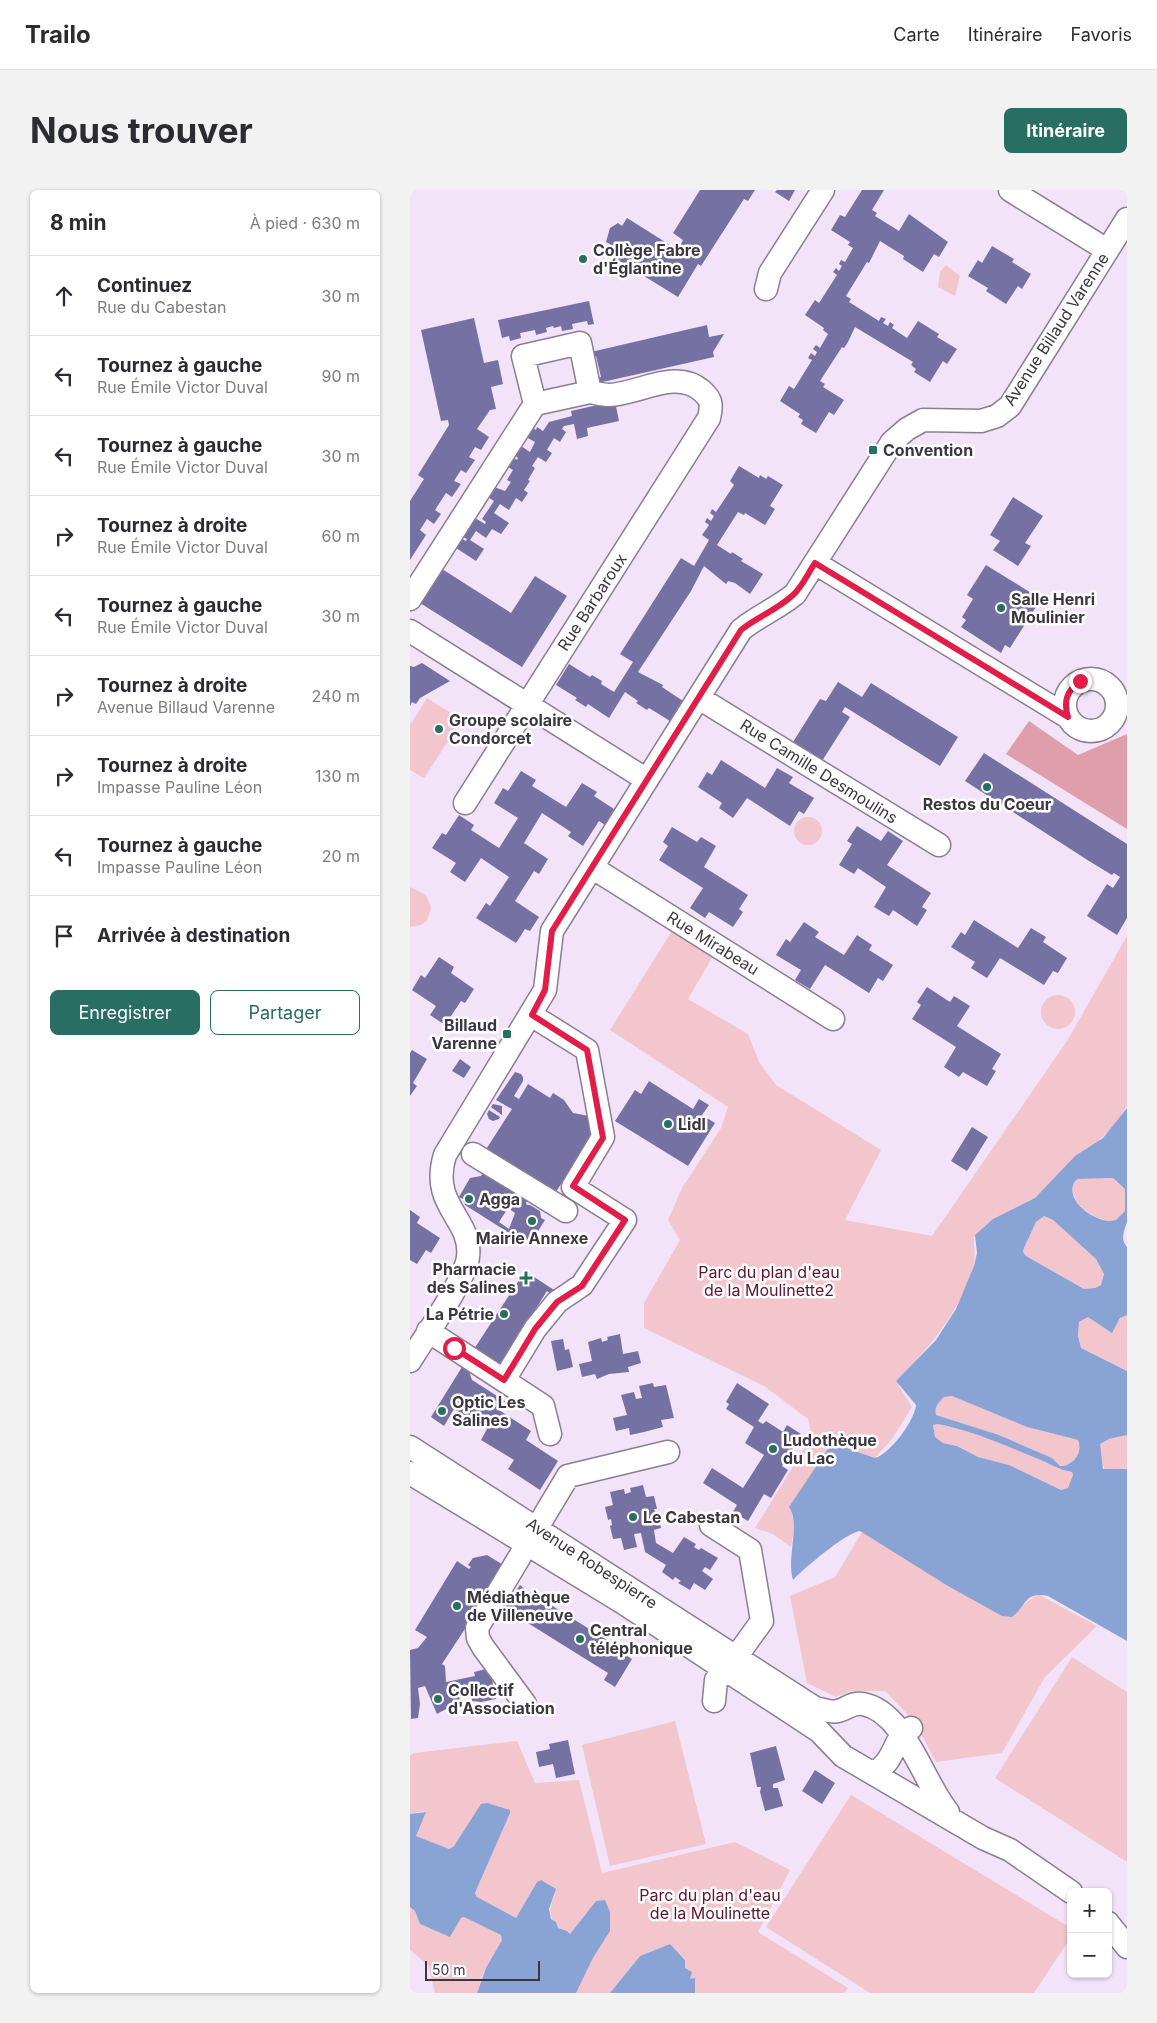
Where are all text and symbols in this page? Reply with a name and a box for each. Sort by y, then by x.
text: Trailo [25,20,91,49]
text: Carte [893,24,940,45]
text: Itinéraire [968,24,1042,45]
text: Favoris [1070,24,1132,45]
button: Itinéraire [1004,108,1127,153]
text: Nous trouver [30,109,253,151]
text: 8 min [50,210,107,235]
text: À pied · 630 m [250,213,360,233]
place label: Collège Fabre d'Églantine [593,240,700,278]
street label: Avenue Billaud Varenne [999,249,1113,409]
marker: Collège Fabre d'Églantine [577,253,589,265]
text: Continuez [97,274,192,297]
icon: ahead [50,282,78,310]
text: 30 m [322,286,360,306]
text: Rue du Cabestan [97,297,226,317]
text: Tournez à gauche [97,354,262,377]
icon: left [50,362,78,390]
text: 90 m [321,366,360,386]
text: Rue Émile Victor Duval [97,377,268,397]
text: Tournez à gauche [97,434,262,457]
place label: Convention [883,440,973,460]
icon: left [50,442,78,470]
marker: Convention [867,444,879,456]
text: 30 m [322,446,360,466]
text: Rue Émile Victor Duval [97,457,268,477]
text: Tournez à droite [97,514,247,537]
icon: right [50,522,78,550]
text: 60 m [321,526,360,546]
text: Rue Émile Victor Duval [97,537,268,557]
street label: Rue Barbaroux [553,549,631,654]
place label: Salle Henri Moulinier [1011,589,1095,627]
text: Tournez à gauche [97,594,262,617]
icon: left [50,602,78,630]
marker: Salle Henri Moulinier [995,602,1007,614]
text: 30 m [322,606,360,626]
text: Rue Émile Victor Duval [97,617,268,637]
route end [1069,670,1092,693]
text: Tournez à droite [97,674,247,697]
icon: right [50,682,78,710]
text: 240 m [312,686,360,706]
text: Avenue Billaud Varenne [97,697,275,717]
place label: Groupe scolaire Condorcet [449,710,572,748]
street label: Rue Camille Desmoulins [737,714,901,828]
marker: Groupe scolaire Condorcet [433,723,445,735]
text: Tournez à droite [97,754,247,777]
icon: right [50,762,78,790]
text: 130 m [315,766,360,786]
text: Impasse Pauline Léon [97,777,262,797]
marker: Restos du Coeur [981,781,993,793]
place label: Restos du Coeur [923,794,1052,814]
text: Tournez à gauche [97,834,262,857]
icon: left [50,842,78,870]
text: 20 m [322,846,360,866]
text: Impasse Pauline Léon [97,857,262,877]
street label: Rue Mirabeau [663,907,763,979]
icon: arrive [50,922,78,950]
text: Arrivée à destination [97,924,290,947]
button: Enregistrer [50,990,200,1035]
button: Partager [210,990,360,1035]
place label: Billaud Varenne [432,1015,497,1053]
marker: Billaud Varenne [501,1028,513,1040]
place label: Lidl [678,1114,706,1134]
marker: Lidl [662,1118,674,1130]
place label: Agga [479,1189,520,1209]
marker: Agga [463,1193,475,1205]
marker: Mairie Annexe [526,1215,538,1227]
place label: Mairie Annexe [476,1228,588,1248]
place label: Pharmacie des Salines [427,1259,516,1297]
park label: Parc du plan d'eau de la Moulinette2 [698,1262,840,1300]
marker: Pharmacie des Salines [520,1272,532,1284]
place label: La Pétrie [426,1304,494,1324]
marker: La Pétrie [498,1308,510,1320]
route start [443,1337,466,1360]
place label: Optic Les Salines [452,1392,525,1430]
marker: Optic Les Salines [436,1405,448,1417]
place label: Ludothèque du Lac [783,1430,877,1468]
marker: Ludothèque du Lac [767,1443,779,1455]
place label: Le Cabestan [643,1507,740,1527]
marker: Le Cabestan [627,1511,639,1523]
street label: Avenue Robespierre [523,1513,661,1613]
place label: Médiathèque de Villeneuve [467,1587,573,1625]
marker: Médiathèque de Villeneuve [451,1600,463,1612]
place label: Central téléphonique [590,1620,693,1658]
marker: Central téléphonique [574,1633,586,1645]
place label: Collectif d'Association [448,1680,555,1718]
marker: Collectif d'Association [432,1693,444,1705]
park label: Parc du plan d'eau de la Moulinette [639,1885,781,1923]
map controls [1067,1888,1112,1978]
button: + [1067,1888,1112,1933]
button: − [1067,1933,1112,1978]
scale bar [425,1958,540,1981]
text: 50 m [432,1961,466,1978]

